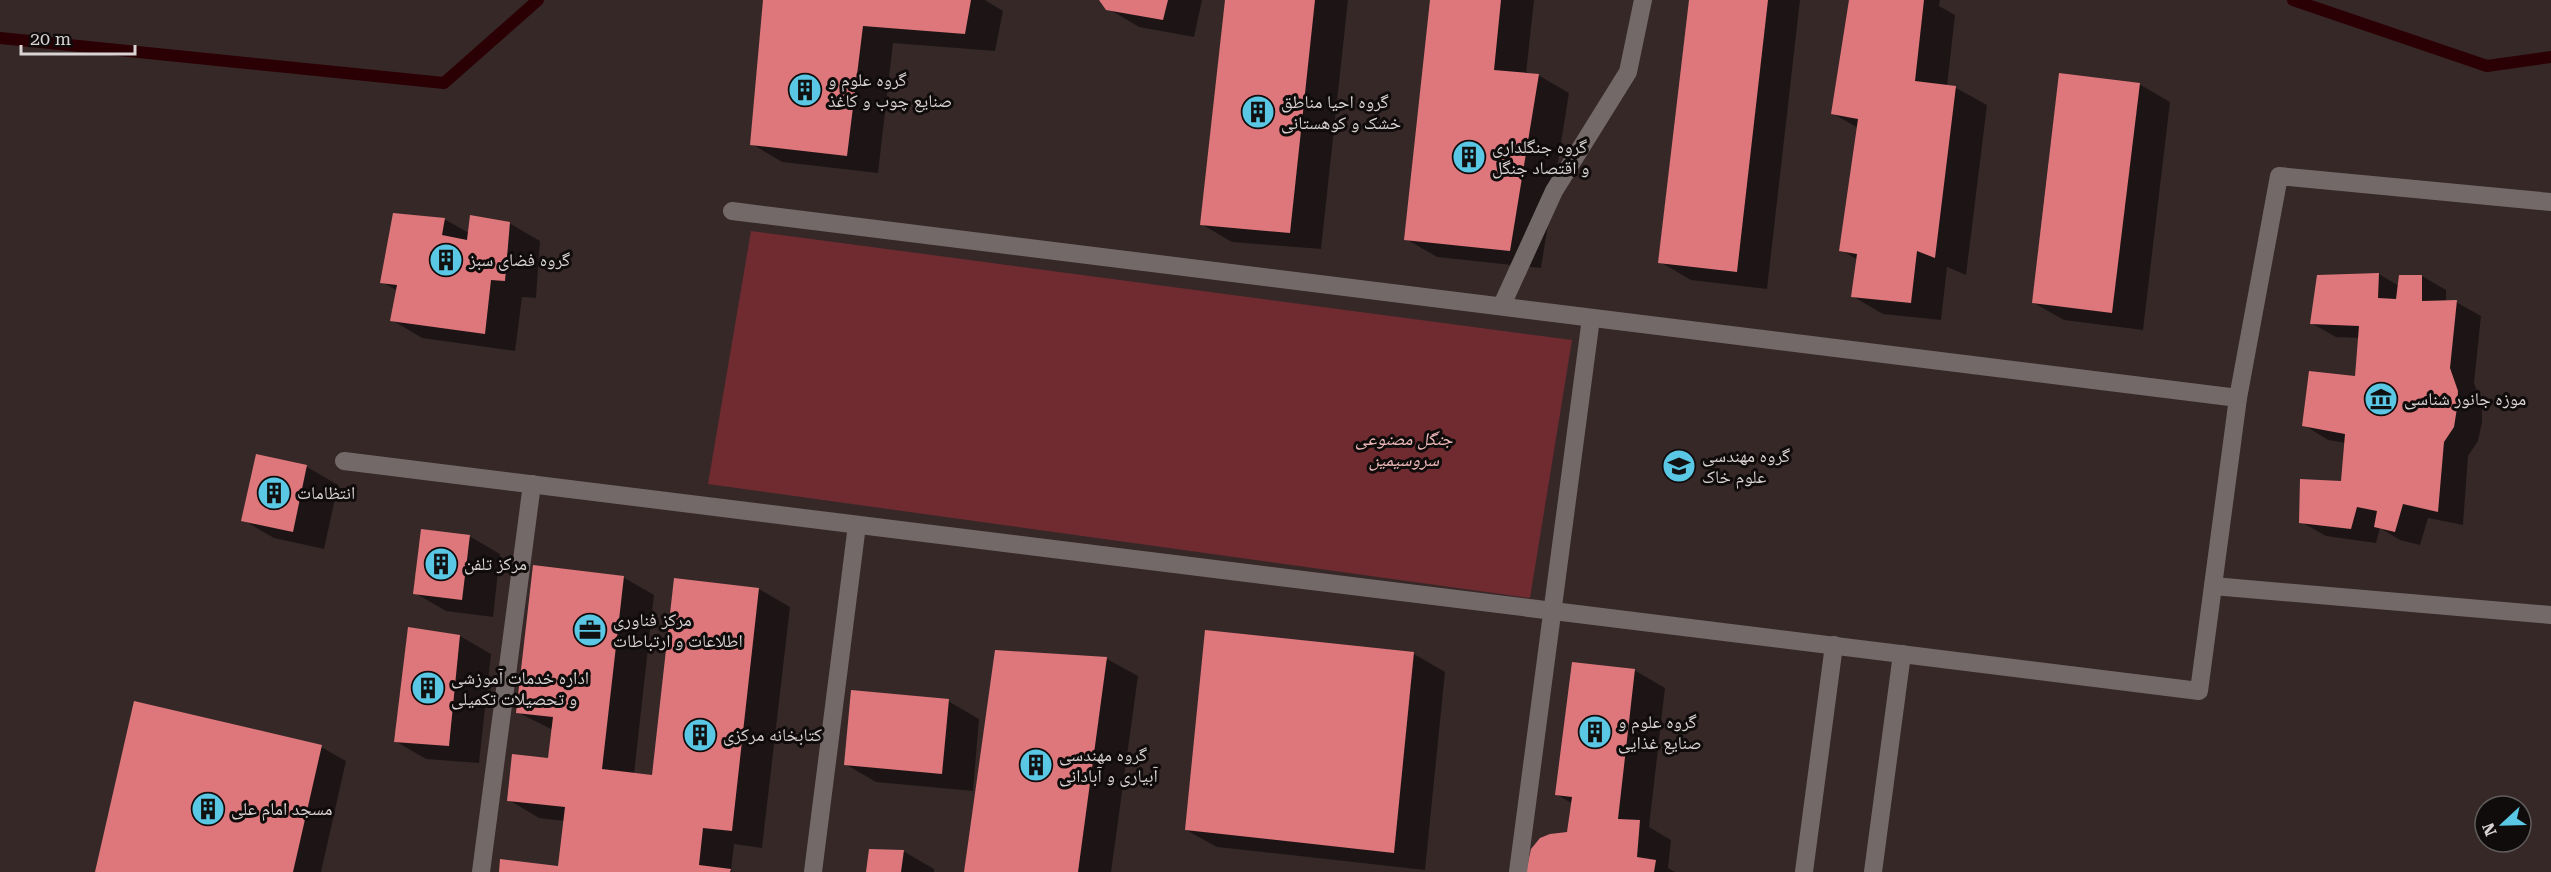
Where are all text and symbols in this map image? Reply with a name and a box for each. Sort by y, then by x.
scale bar [21,18,135,56]
text: 20 m [30,28,71,49]
place label: گروه علوم و صنایع چوب و کاغذ [828,69,952,113]
building icon: گروه علوم و صنایع چوب و کاغذ [787,72,823,108]
place label: گروه احیا مناطق خشک و کوهستانی [1281,91,1401,134]
building icon: گروه احیا مناطق خشک و کوهستانی [1240,94,1276,130]
place label: گروه جنگلداری و اقتصاد جنگل [1492,136,1589,179]
building icon: گروه جنگلداری و اقتصاد جنگل [1451,139,1487,175]
building icon: گروه فضای سبز [428,242,464,278]
place label: گروه فضای سبز [468,249,571,271]
museum icon: موزه جانور شناسی [2363,381,2399,417]
place label: موزه جانور شناسی [2404,388,2526,410]
park label: جنگل مصنوعی سروسیمین [1355,428,1453,471]
place label: گروه مهندسی علوم خاک [1702,445,1791,489]
school or university icon: گروه مهندسی علوم خاک [1661,448,1697,484]
building icon: انتظامات [256,475,292,511]
place label: انتظامات [297,482,355,503]
building icon: مرکز تلفن [423,546,459,582]
place label: مرکز تلفن [464,553,527,575]
place label: مرکز فناوری اطلاعات و ارتباطات [613,609,743,652]
office icon: مرکز فناوری اطلاعات و ارتباطات [572,612,608,648]
place label: اداره خدمات آموزشی و تحصیلات تکمیلی [451,667,589,710]
building icon: اداره خدمات آموزشی و تحصیلات تکمیلی [410,670,446,706]
place label: گروه علوم و صنایع غذایی [1618,711,1702,755]
building icon: گروه علوم و صنایع غذایی [1577,714,1613,750]
building icon: کتابخانه مرکزی [682,717,718,753]
place label: کتابخانه مرکزی [723,724,823,746]
place label: گروه مهندسی آبیاری و آبادانی [1059,744,1158,787]
building icon: گروه مهندسی آبیاری و آبادانی [1018,747,1054,783]
building icon: مسجد امام علی [190,791,226,827]
north arrow [2473,794,2533,854]
place label: مسجد امام علی [231,798,332,821]
text: N [2478,820,2501,839]

